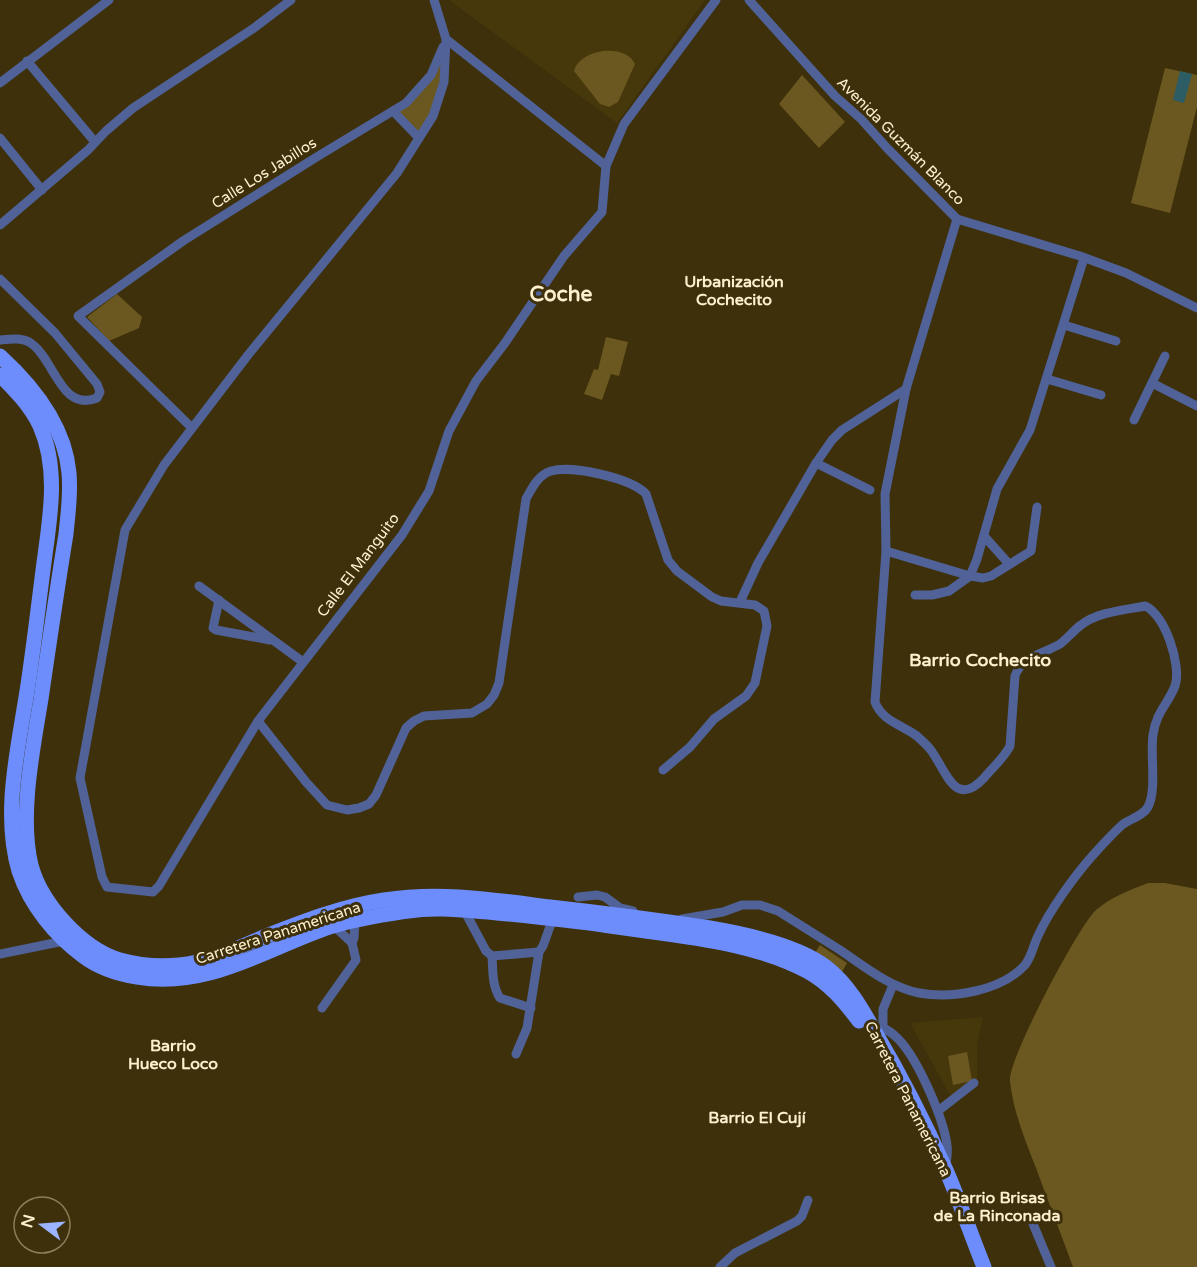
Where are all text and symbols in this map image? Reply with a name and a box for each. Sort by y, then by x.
street label: Avenida Guzmán Blanco [833,73,969,209]
street label: Calle Los Jabillos [208,134,320,212]
district label: Urbanización Cochecito [684,272,784,310]
district label: Coche [530,282,593,307]
street label: Calle El Manguito [313,510,403,620]
district label: Barrio Cochecito [909,649,1051,671]
street label: Carretera Panamericana [193,898,363,968]
street label: Carretera Panamericana [861,1018,955,1180]
district label: Barrio Hueco Loco [128,1036,218,1074]
district label: Barrio El Cují [708,1108,806,1128]
district label: Barrio Brisas de La Rinconada [934,1188,1060,1226]
north arrow [12,1195,72,1255]
text: N [17,1212,40,1230]

